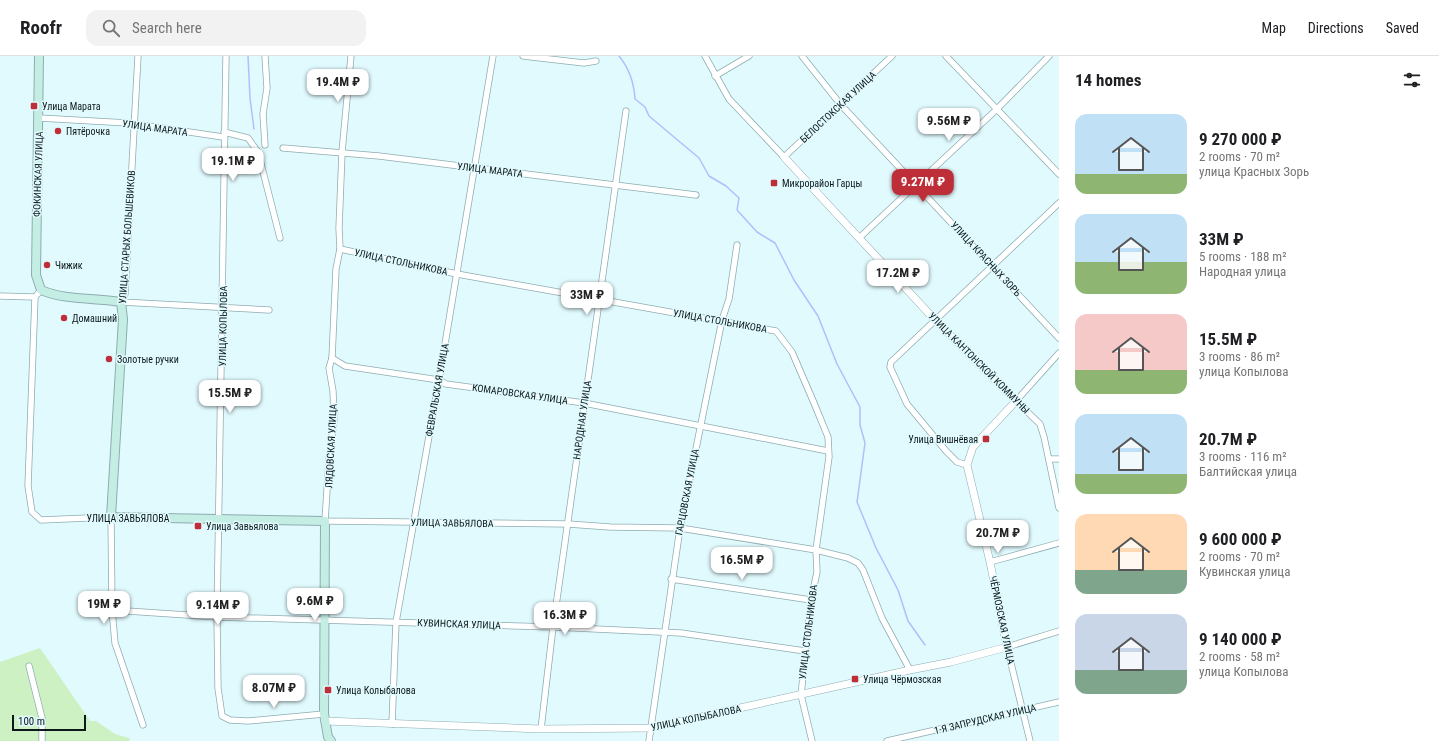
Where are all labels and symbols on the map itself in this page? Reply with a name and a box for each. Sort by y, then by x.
pin: 19.4M ₽ [301,69,375,103]
street label: БЕЛОСТОКСКАЯ УЛИЦА [798,69,878,145]
marker: Улица Марата [29,101,39,111]
place label: Улица Марата [42,101,101,112]
pin: 9.56M ₽ [912,108,986,142]
street label: УЛИЦА МАРАТА [121,118,189,138]
marker: Пятёрочка [53,126,63,136]
place label: Пятёрочка [66,126,110,137]
street label: ФОКИНСКАЯ УЛИЦА [30,131,45,217]
pin: 19.1M ₽ [196,148,270,182]
street label: УЛИЦА МАРАТА [457,161,524,180]
pin: 9.27M ₽ [886,169,960,203]
street label: УЛИЦА СТАРЫХ БОЛЬШЕВИКОВ [117,170,137,304]
marker: Микрорайон Гарцы [769,178,779,188]
place label: Микрорайон Гарцы [782,178,862,189]
street label: УЛИЦА КРАСНЫХ ЗОРЬ [949,219,1024,299]
street label: УЛИЦА СТОЛЬНИКОВА [353,247,449,277]
marker: Чижик [42,260,52,270]
place label: Чижик [55,260,83,271]
pin: 17.2M ₽ [861,260,935,294]
pin: 33M ₽ [559,282,615,316]
street label: УЛИЦА КОПЫЛОВА [217,285,229,367]
street label: УЛИЦА СТОЛЬНИКОВА [672,307,768,335]
street label: УЛИЦА КАНТОНСКОЙ КОММУНЫ [926,310,1032,416]
marker: Домашний [59,313,69,323]
place label: Домашний [72,313,117,324]
street label: ФЕВРАЛЬСКАЯ УЛИЦА [422,342,451,437]
marker: Золотые ручки [104,354,114,364]
place label: Золотые ручки [117,354,179,365]
street label: НАРОДНАЯ УЛИЦА [571,379,593,460]
pin: 15.5M ₽ [193,380,267,414]
street label: КОМАРОВСКАЯ УЛИЦА [471,382,569,406]
street label: ЛЯДОВСКАЯ УЛИЦА [323,403,339,488]
place label: Улица Вишнёвая [908,434,978,445]
marker: Улица Вишнёвая [981,434,991,444]
street label: ГАРЦОВСКАЯ УЛИЦА [673,448,701,536]
street label: УЛИЦА ЗАВЬЯЛОВА [86,513,170,524]
street label: УЛИЦА ЗАВЬЯЛОВА [410,517,494,529]
pin: 20.7M ₽ [961,520,1035,554]
marker: Улица Завьялова [193,521,203,531]
place label: Улица Завьялова [206,521,278,532]
pin: 16.5M ₽ [705,547,779,581]
street label: ЧЁРМОЗСКАЯ УЛИЦА [987,575,1018,665]
street label: УЛИЦА СТОЛЬНИКОВА [797,584,819,680]
pin: 9.6M ₽ [282,588,348,622]
pin: 19M ₽ [76,591,132,625]
pin: 9.14M ₽ [181,592,255,626]
pin: 16.3M ₽ [528,602,602,636]
street label: КУВИНСКАЯ УЛИЦА [417,617,501,631]
marker: Улица Чёрмозская [850,674,860,684]
place label: Улица Чёрмозская [863,674,941,685]
pin: 8.07M ₽ [237,675,311,709]
marker: Улица Колыбалова [323,685,333,695]
place label: Улица Колыбалова [336,685,416,696]
street label: 1-Я ЗАПРУДСКАЯ УЛИЦА [933,702,1037,736]
street label: УЛИЦА КОЛЫБАЛОВА [650,703,742,733]
scale bar [12,713,86,732]

